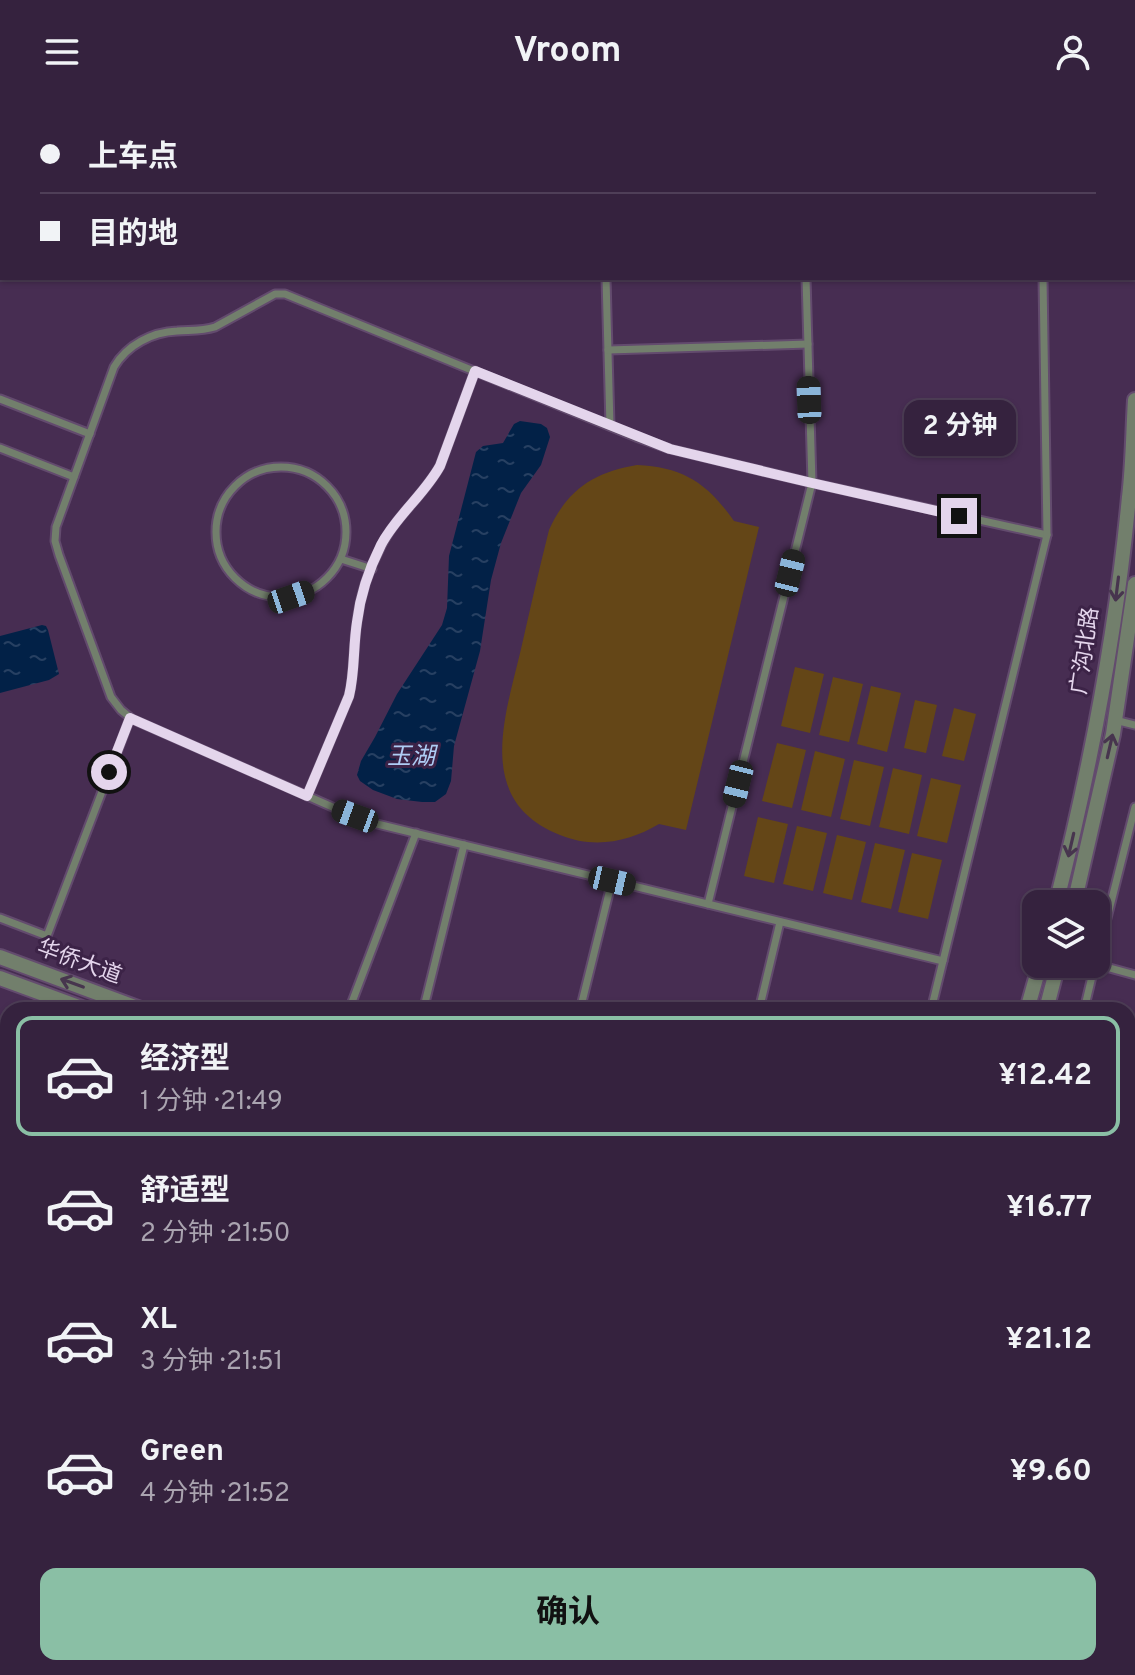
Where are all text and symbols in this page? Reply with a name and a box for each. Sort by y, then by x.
text: Vroom [513,29,622,75]
icon: menu [40,30,84,74]
icon: person [1051,30,1095,74]
text: 上车点 [88,140,178,177]
text: 目的地 [88,217,178,254]
car [796,376,822,424]
callout: 2 分钟 [903,400,1015,456]
text: 2 分钟 [923,411,997,444]
route end [941,498,977,534]
car [773,547,807,599]
one-way arrow [1110,575,1125,602]
car [264,578,318,616]
street label: 广沟北路 [1067,606,1105,696]
one-way arrow [1103,734,1118,760]
water label: 玉湖 [387,743,439,773]
route start [91,754,127,790]
car [721,758,755,810]
car [328,797,382,835]
one-way arrow [1063,831,1078,857]
car [586,864,638,898]
map controls [1022,890,1110,978]
button: layers [1022,890,1110,978]
street label: 华侨大道 [33,935,125,991]
one-way arrow [60,975,85,989]
icon: car [44,1040,116,1112]
text: 经济型 [140,1042,230,1079]
text: ¥12.42 [999,1058,1092,1095]
text: 1 分钟 · 21:49 [140,1086,283,1119]
icon: car [44,1172,116,1244]
text: 舒适型 [140,1174,230,1211]
text: ¥16.77 [1006,1190,1092,1227]
text: 2 分钟 · 21:50 [140,1218,291,1251]
text: XL [140,1302,177,1339]
icon: car [44,1304,116,1376]
text: ¥21.12 [1006,1322,1092,1359]
text: 3 分钟 · 21:51 [140,1346,283,1379]
text: Green [140,1434,224,1471]
icon: car [44,1436,116,1508]
text: ¥9.60 [1010,1454,1092,1491]
text: 4 分钟 · 21:52 [140,1478,290,1511]
button: 确认 [40,1568,1096,1660]

